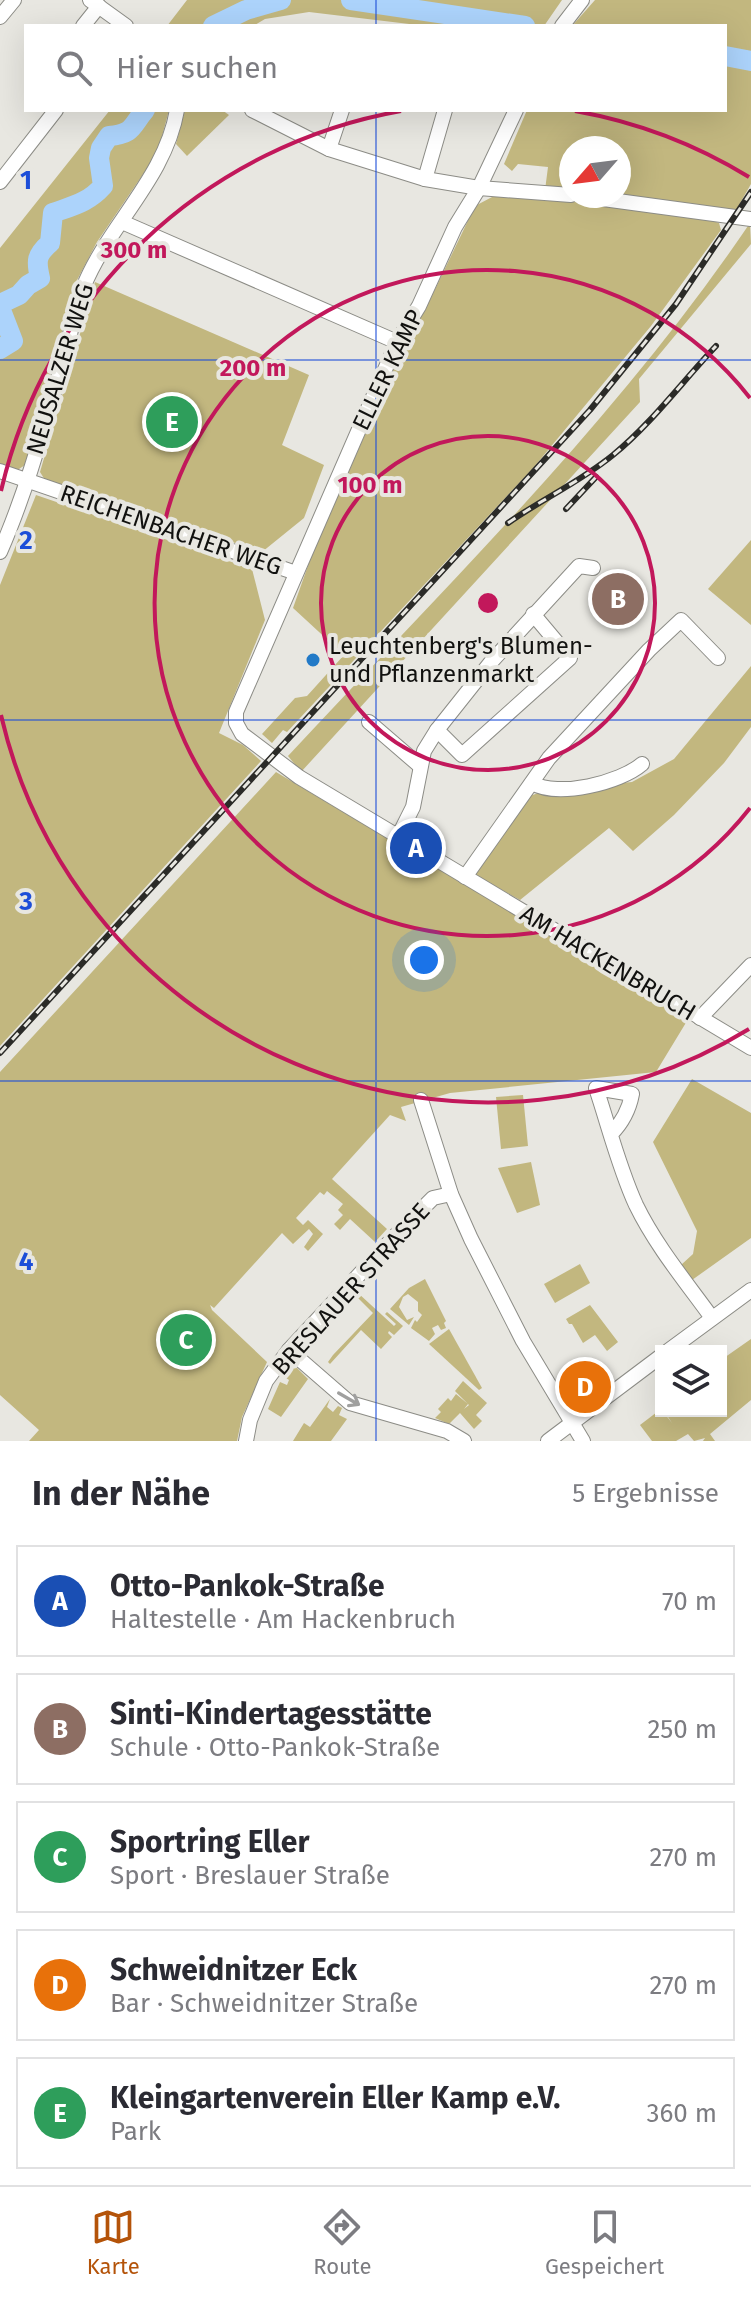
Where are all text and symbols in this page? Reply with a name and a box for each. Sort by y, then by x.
search box [24,24,727,112]
icon: search [52,46,96,90]
text: Hier suchen [116,50,278,86]
north arrow [559,136,631,208]
text: 1 [20,165,32,196]
text: 300 m [100,236,167,264]
street label: NEUSALZER WEG [21,280,99,458]
street label: ELLER KAMP [347,305,429,435]
text: 200 m [220,354,286,382]
pin: E [146,392,198,452]
text: 100 m [337,471,403,499]
street label: REICHENBACHER WEG [57,479,285,581]
text: 2 [19,525,33,556]
pin: B [592,569,644,629]
centre of rings [474,589,502,617]
place label: Leuchtenberg's Blumen- und Pflanzenmarkt [329,632,593,688]
marker: Leuchtenberg's Blumen- und Pflanzenmarkt [304,651,322,669]
pin: A [390,818,442,878]
text: 3 [18,886,33,917]
street label: AM HACKENBRUCH [515,899,701,1027]
your location [404,940,444,980]
street label: BRESLAUER STRASSE [266,1197,436,1381]
text: 4 [19,1246,34,1277]
pin: C [160,1310,212,1370]
map controls [655,1345,727,1417]
button: layers [655,1345,727,1417]
pin: D [559,1357,611,1417]
one-way arrow [337,1391,360,1407]
text: In der Nähe [32,1473,210,1514]
text: 5 Ergebnisse [572,1478,719,1509]
text: Otto-Pankok-Straße [110,1568,384,1604]
text: A [52,1586,68,1617]
text: 70 m [662,1586,717,1617]
text: Haltestelle · Am Hackenbruch [110,1604,456,1635]
text: Sinti-Kindertagesstätte [110,1696,432,1732]
text: B [52,1714,68,1745]
text: 250 m [647,1714,717,1745]
text: Schule · Otto-Pankok-Straße [110,1732,440,1763]
text: Sportring Eller [110,1824,309,1860]
text: C [53,1842,67,1873]
text: 270 m [649,1842,717,1873]
text: Sport · Breslauer Straße [110,1860,390,1891]
text: Schweidnitzer Eck [110,1952,357,1988]
text: D [52,1970,68,2001]
text: 270 m [649,1970,717,2001]
text: Bar · Schweidnitzer Straße [110,1988,418,2019]
text: Kleingartenverein Eller Kamp e.V. [110,2080,561,2116]
text: E [53,2098,67,2129]
text: 360 m [646,2098,717,2129]
text: Park [110,2116,161,2147]
tab: Karte [87,2205,140,2280]
tab: Route [313,2205,371,2280]
tab: Gespeichert [545,2205,664,2280]

